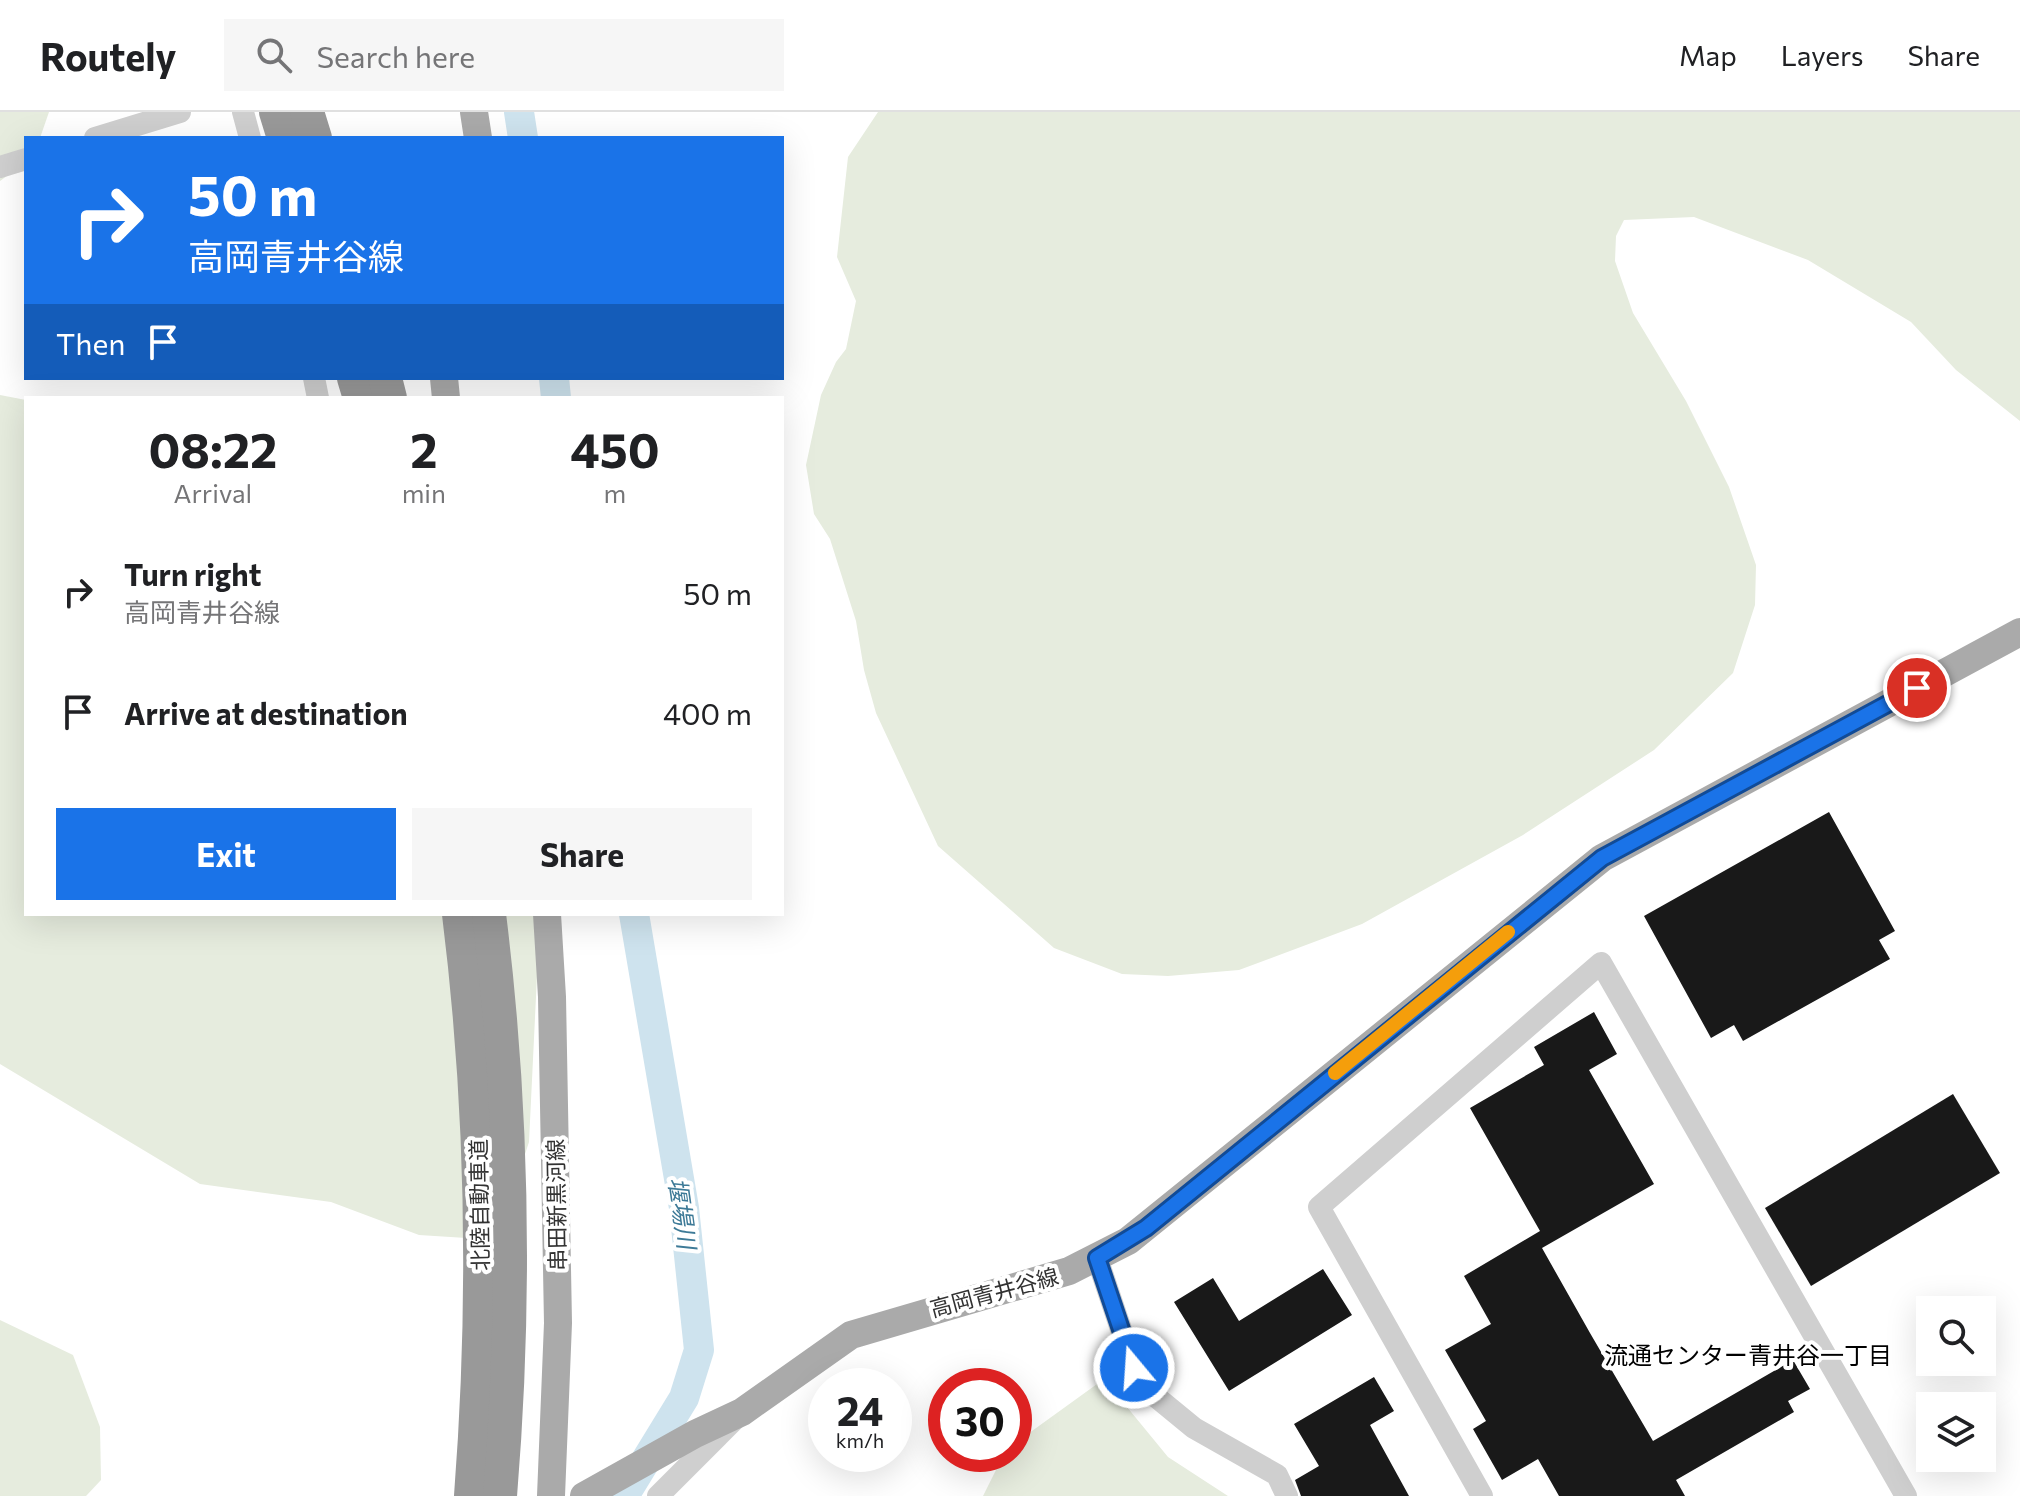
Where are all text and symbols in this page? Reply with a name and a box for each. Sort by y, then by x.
search box [224,19,784,91]
text: Routely [40,32,176,79]
icon: search [252,33,296,77]
text: Search here [316,37,475,74]
text: Map [1679,38,1737,72]
text: Layers [1781,38,1863,72]
text: Share [1907,38,1980,72]
text: 50 m [188,159,317,228]
icon: right [56,168,160,272]
text: 高岡青井谷線 [188,233,404,277]
icon: arrive [141,320,185,364]
text: Then [56,324,125,361]
text: 08:22 [148,419,277,478]
text: 2 [410,419,437,478]
text: 450 [570,419,660,478]
text: Arrival [173,477,252,508]
text: min [402,477,446,508]
text: m [604,477,626,508]
text: Turn right [124,555,261,592]
icon: right [56,570,100,614]
text: 50 m [683,574,752,611]
text: 高岡青井谷線 [124,596,280,627]
pin [1883,654,1951,722]
icon: arrive [1895,666,1939,710]
icon: arrive [56,690,100,734]
text: Arrive at destination [124,694,408,731]
text: 400 m [663,694,752,731]
button: Exit [56,808,396,900]
button: Share [412,808,752,900]
street label: 北陸自動車道 [464,1139,494,1271]
street label: 串田新黒河線 [541,1139,571,1271]
water label: 堰場川 [664,1175,703,1254]
street label: 高岡青井谷線 [927,1262,1061,1322]
map controls [1916,1296,1996,1472]
button: search [1916,1296,1996,1376]
position arrow [1092,1326,1176,1410]
district label: 流通センター青井谷一丁目 [1604,1340,1892,1369]
speed limit sign: 30 [928,1368,1032,1472]
text: 24 [837,1385,883,1434]
button: layers [1916,1392,1996,1472]
text: km/h [836,1428,884,1452]

